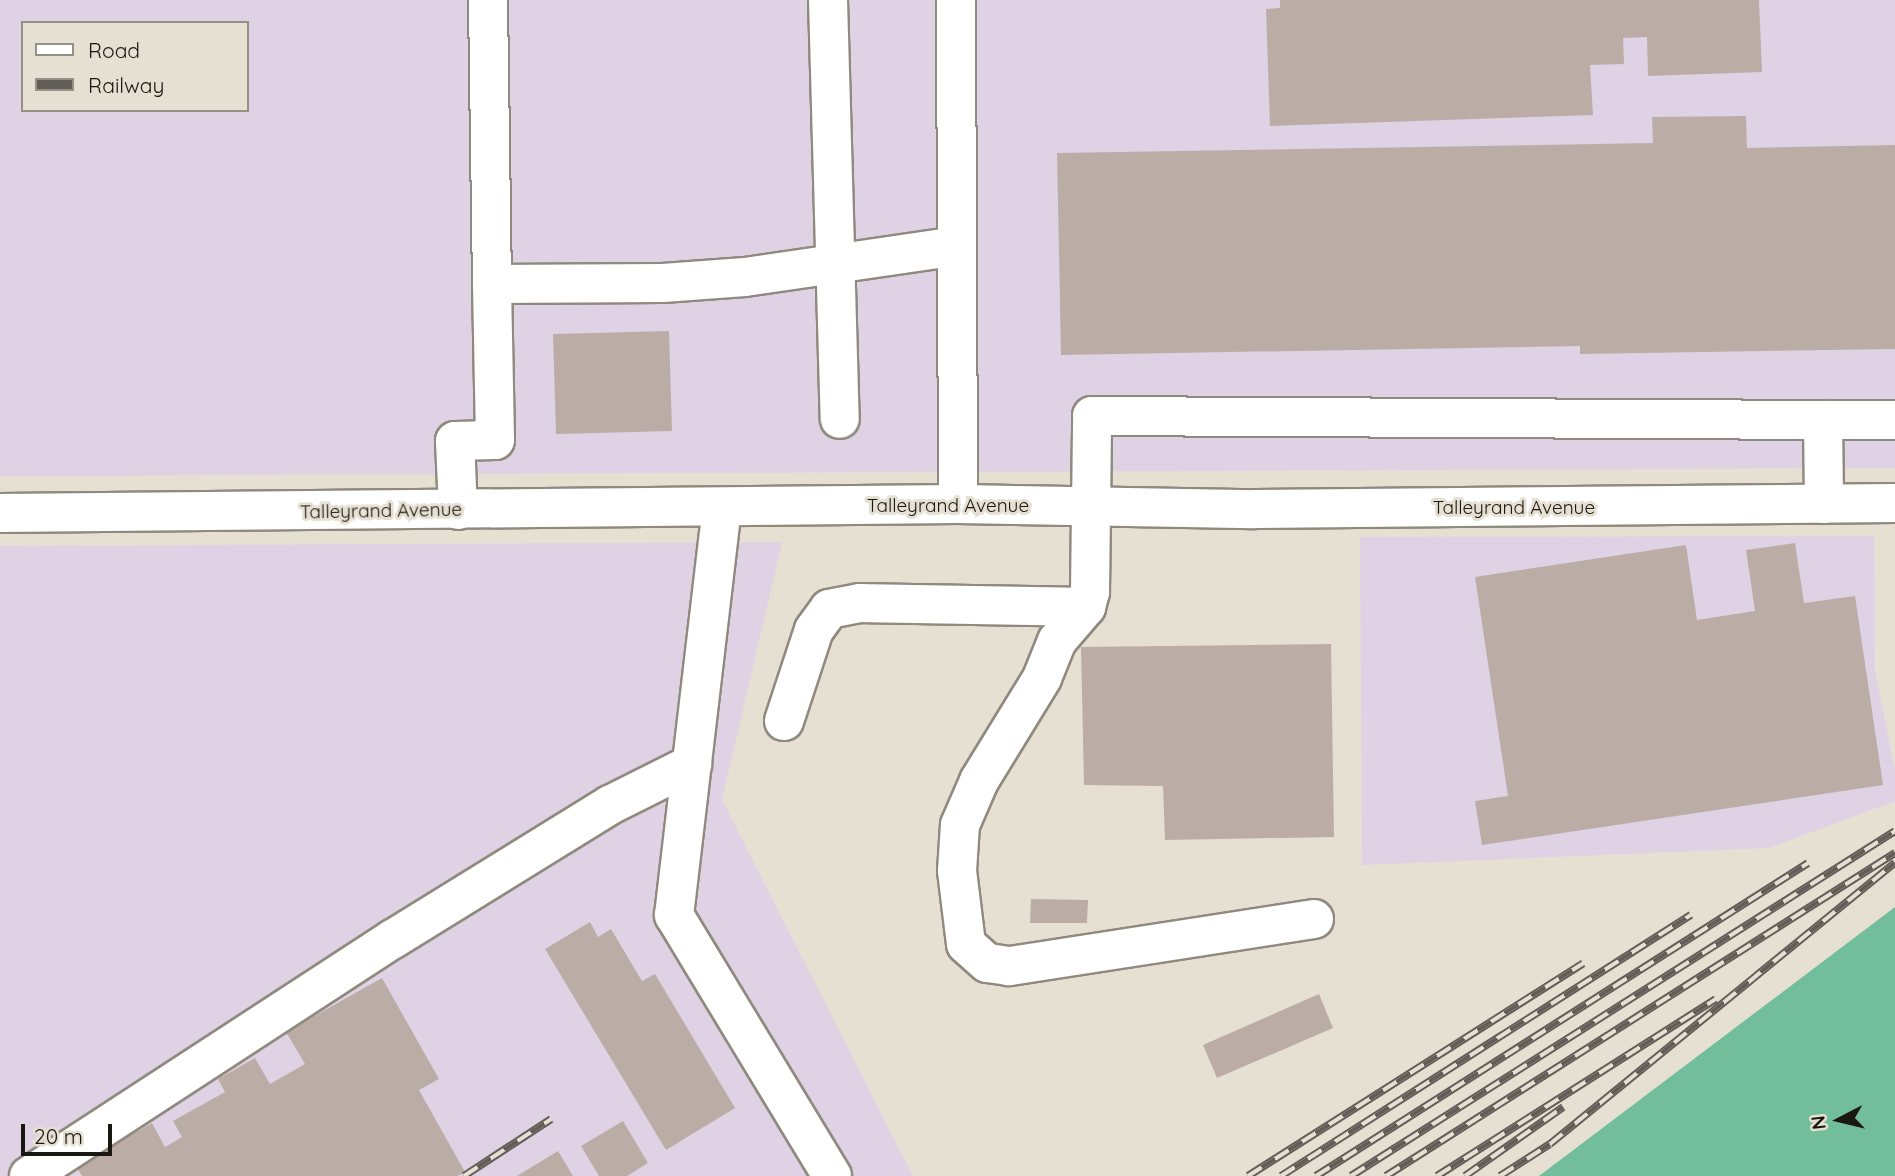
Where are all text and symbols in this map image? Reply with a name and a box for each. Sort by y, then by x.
legend [21,21,248,112]
text: Road [88,37,140,63]
text: Railway [88,72,164,98]
street label: Talleyrand Avenue [867,495,1029,517]
street label: Talleyrand Avenue [1433,497,1595,519]
street label: Talleyrand Avenue [300,498,462,524]
north arrow [1804,1085,1874,1155]
scale bar [24,1110,116,1154]
text: N [1805,1114,1831,1131]
text: 20 m [34,1123,83,1149]

